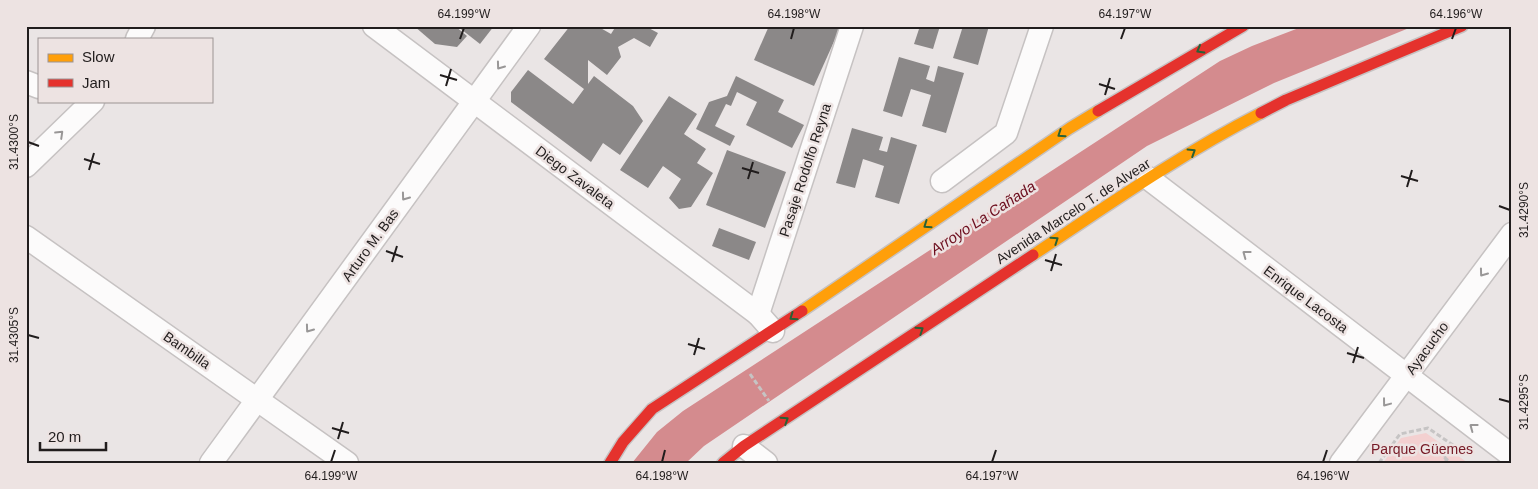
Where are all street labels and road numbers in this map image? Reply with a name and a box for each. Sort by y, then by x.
street label: Pasaje Rodolfo Reyna [776,101,834,239]
street label: Diego Zavaleta [533,142,618,212]
street label: Avenida Marcelo T. de Alvear [993,155,1153,267]
street label: Arturo M. Bas [338,206,402,284]
street label: Enrique Lacosta [1261,262,1351,336]
street label: Ayacucho [1403,318,1452,377]
street label: Bambilla [160,328,214,372]

